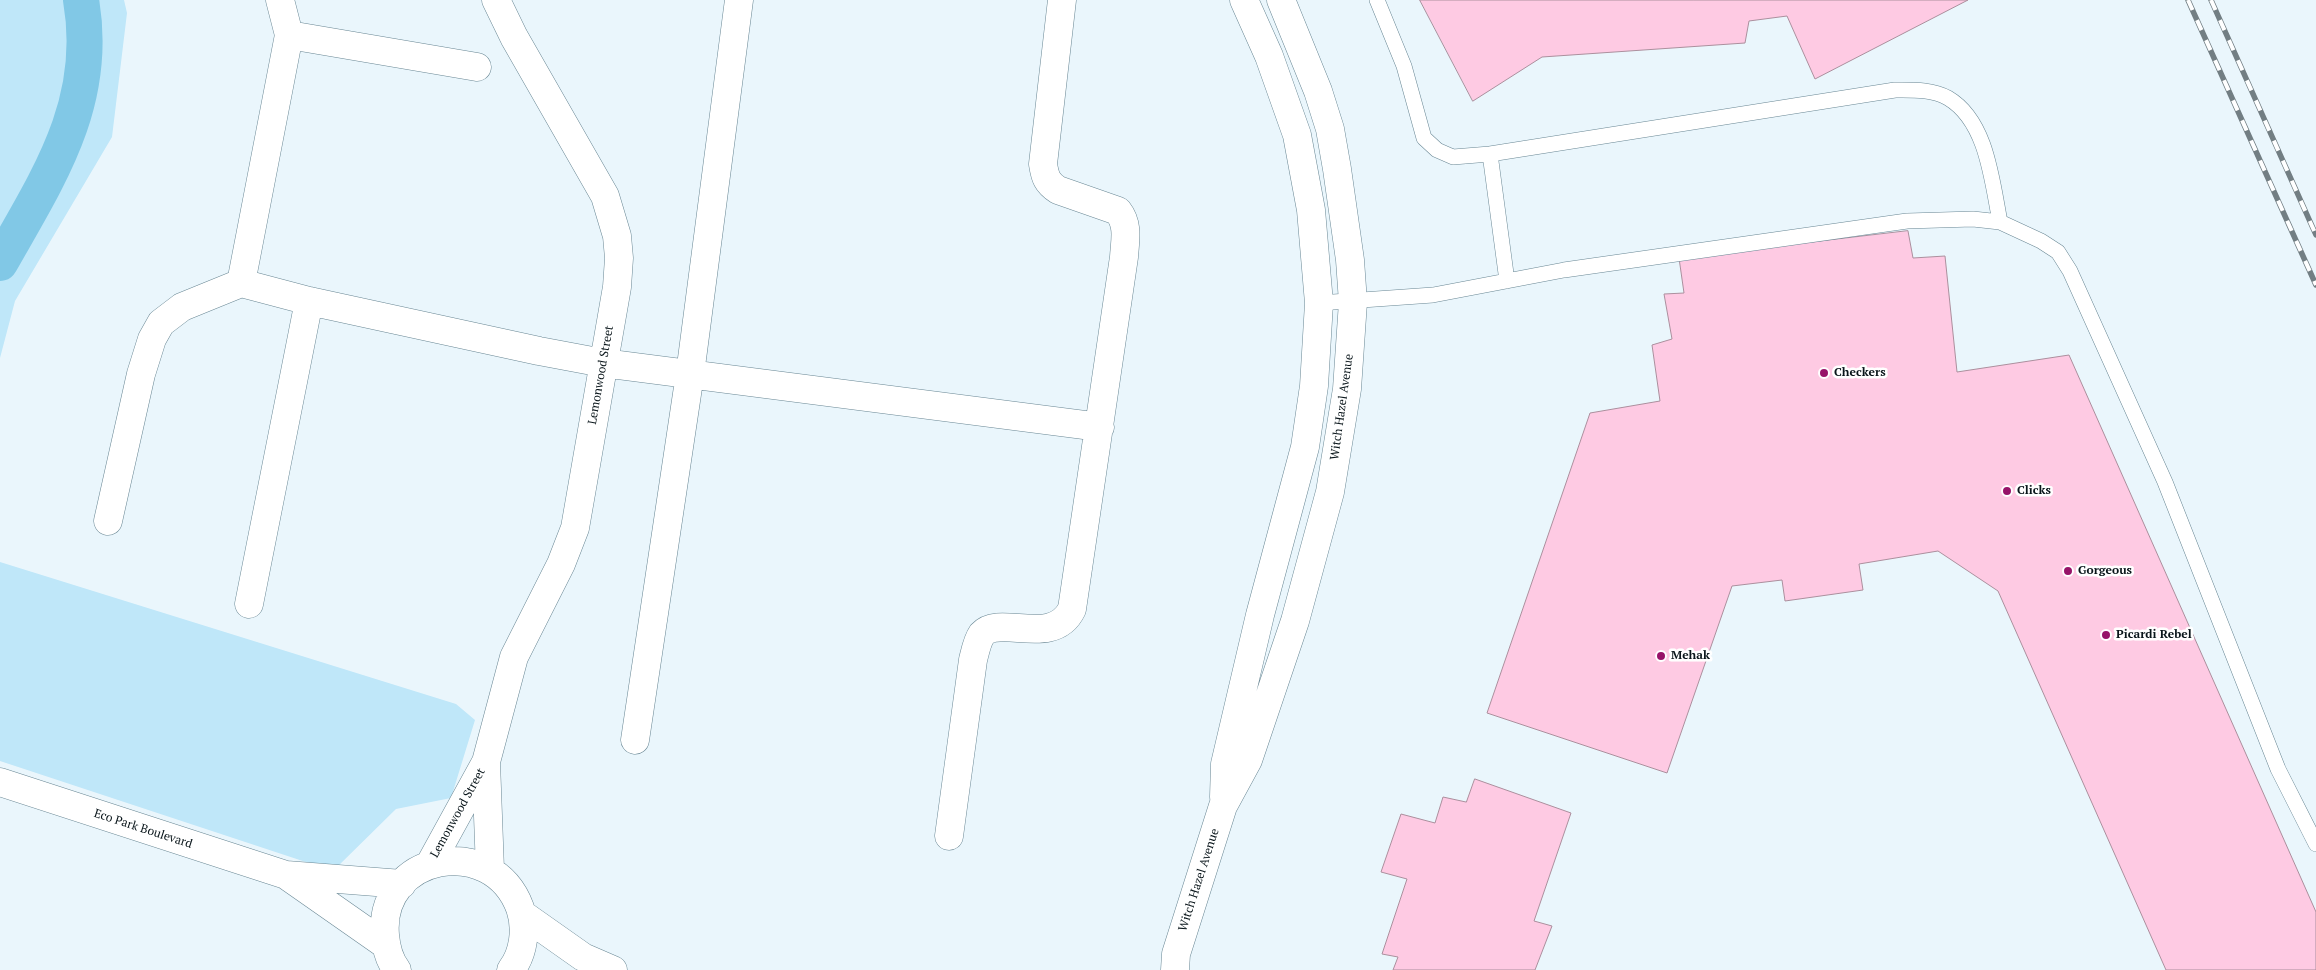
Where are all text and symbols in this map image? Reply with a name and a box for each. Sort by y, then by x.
street label: Lemonwood Street [585,324,617,426]
street label: Witch Hazel Avenue [1327,353,1357,461]
place label: Checkers [1834,366,1886,380]
marker: Checkers [1818,367,1830,379]
place label: Clicks [2017,484,2051,498]
marker: Clicks [2001,485,2013,497]
place label: Gorgeous [2078,564,2132,578]
marker: Gorgeous [2062,565,2074,577]
place label: Picardi Rebel [2116,628,2192,642]
marker: Picardi Rebel [2100,629,2112,641]
place label: Mehak [1671,649,1710,663]
marker: Mehak [1655,650,1667,662]
street label: Lemonwood Street [427,766,489,860]
street label: Eco Park Boulevard [92,806,194,852]
street label: Witch Hazel Avenue [1176,827,1222,933]

